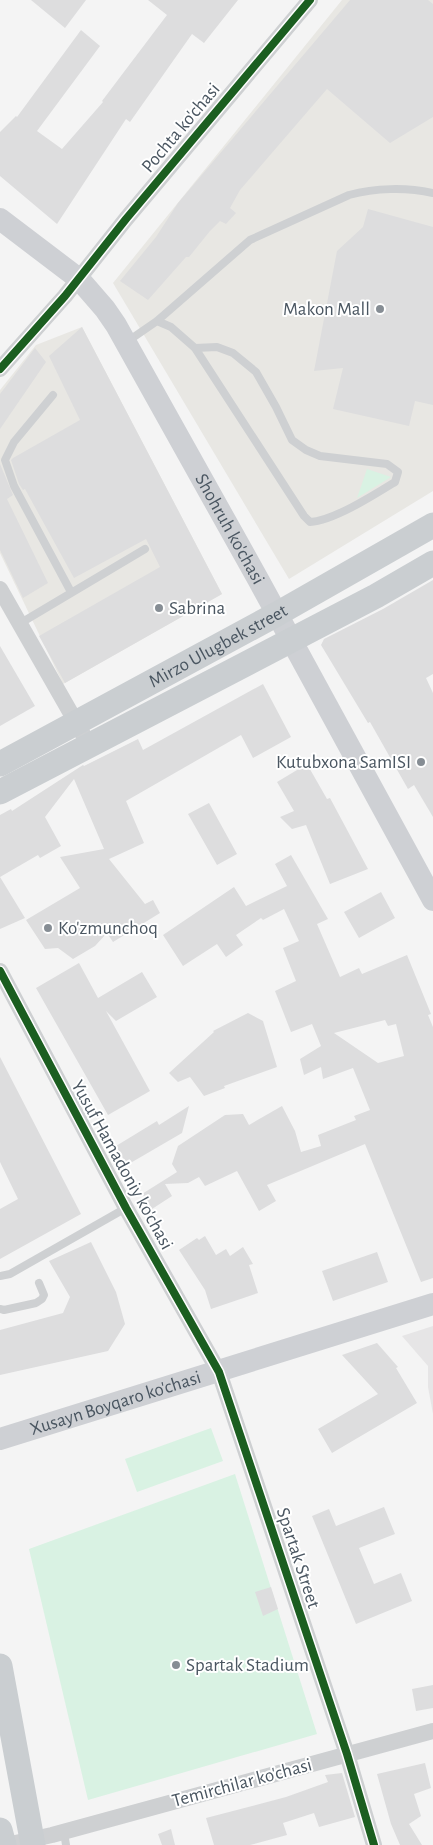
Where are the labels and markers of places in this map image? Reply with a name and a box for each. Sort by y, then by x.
place label: Makon Mall [283,300,370,319]
marker: Makon Mall [374,303,386,315]
place label: Sabrina [169,599,225,618]
marker: Sabrina [153,602,165,614]
place label: Kutubxona SamISI [276,753,411,772]
marker: Kutubxona SamISI [415,756,427,768]
place label: Ko'zmunchoq [58,919,158,938]
marker: Ko'zmunchoq [42,922,54,934]
place label: Spartak Stadium [186,1656,309,1675]
marker: Spartak Stadium [170,1659,182,1671]

